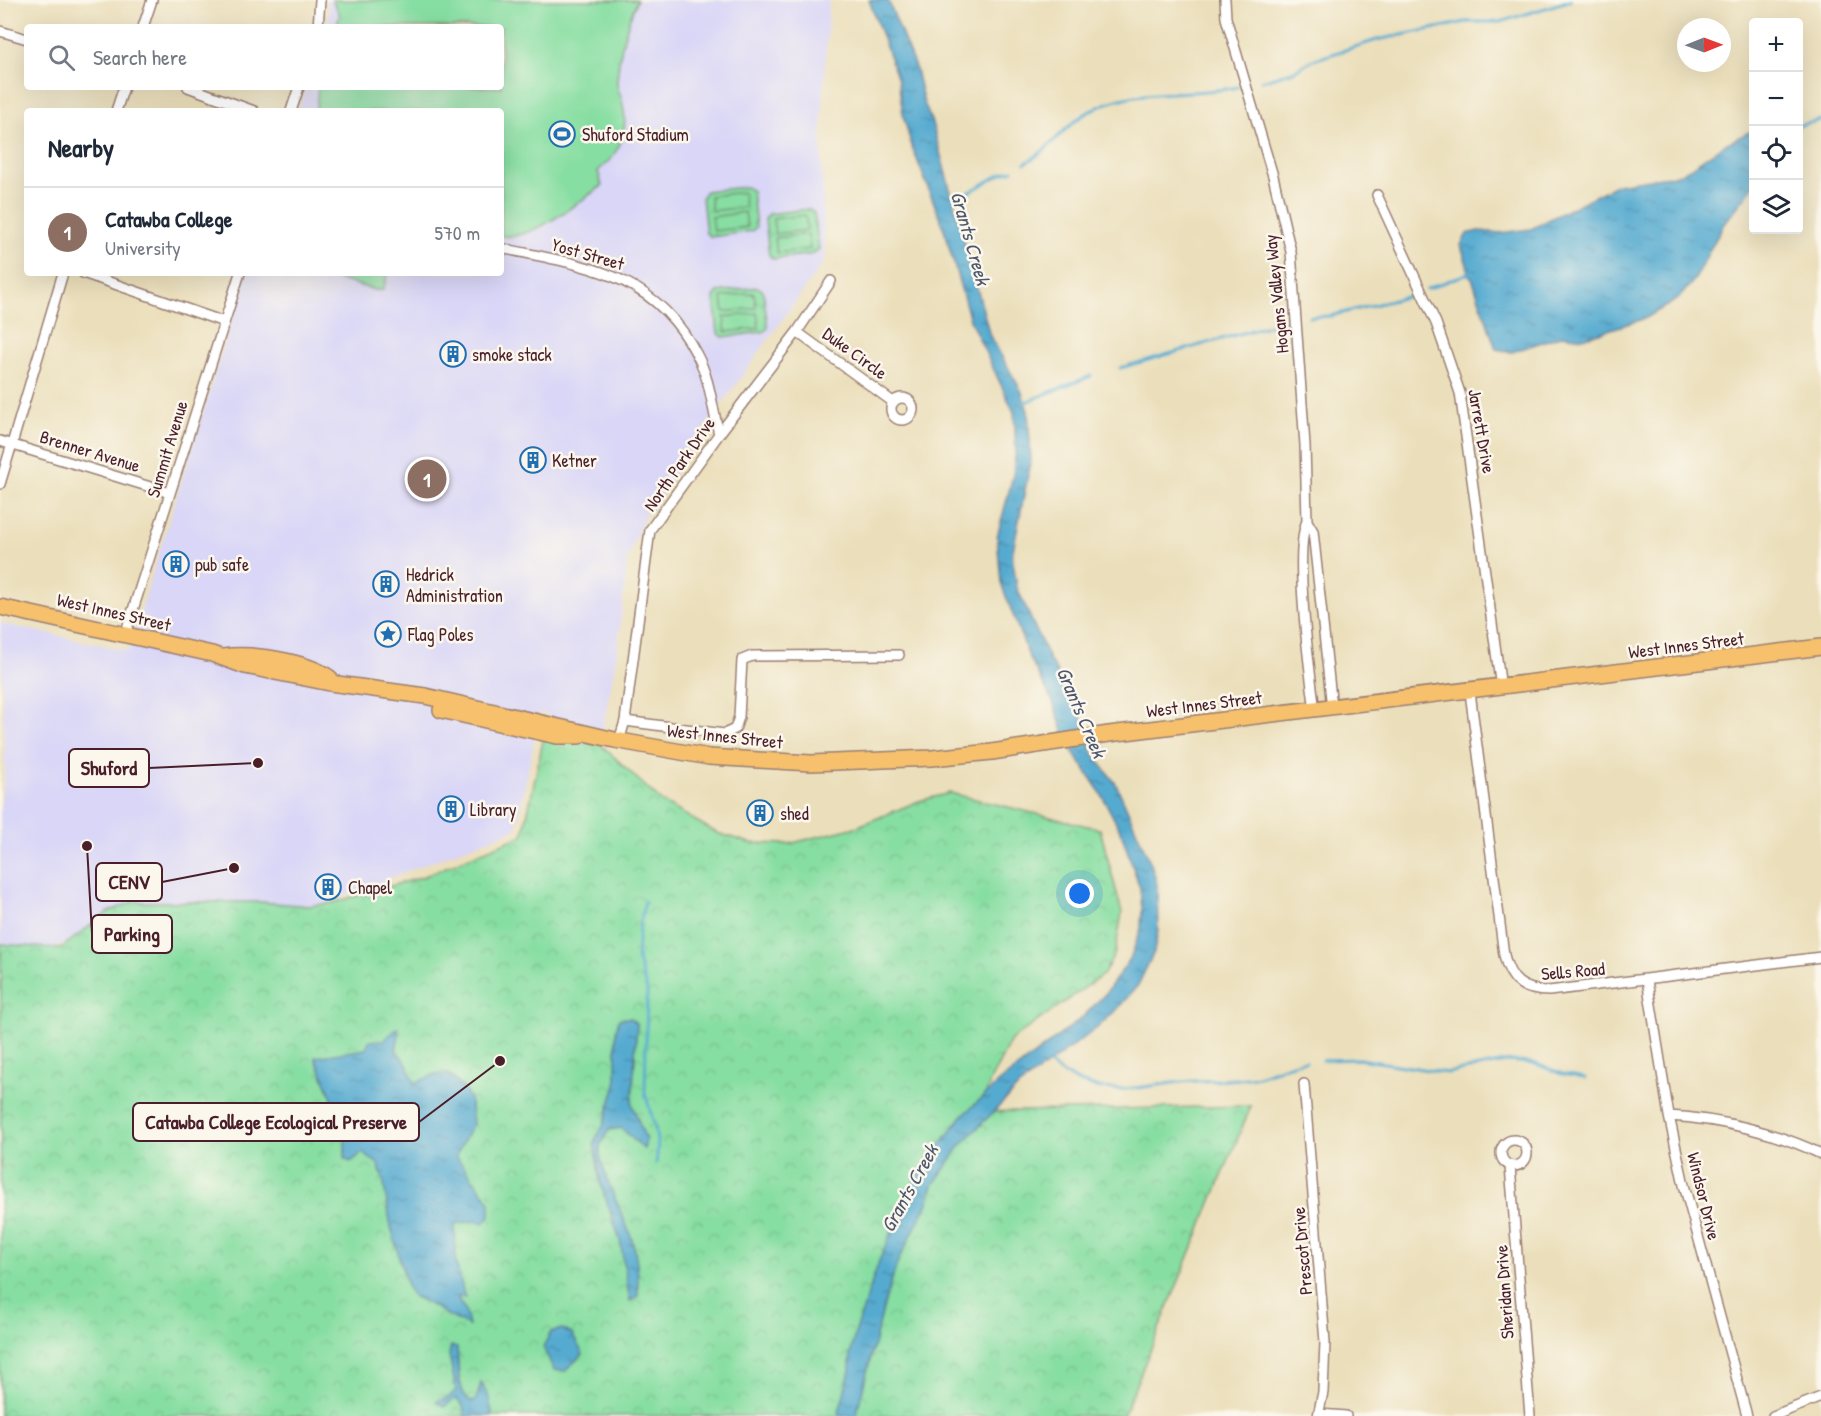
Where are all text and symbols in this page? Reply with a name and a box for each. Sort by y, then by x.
north arrow [1677,18,1731,72]
map controls [1749,18,1803,234]
button: + [1749,18,1803,72]
search box [24,24,504,90]
icon: search [45,41,78,74]
text: Search here [93,42,187,72]
button: − [1749,72,1803,126]
sports icon: Shuford Stadium [547,119,577,149]
place label: Shuford Stadium [582,122,689,147]
button: locate [1749,126,1803,180]
text: Nearby [48,130,114,165]
button: layers [1749,180,1803,234]
water label: Grants Creek [945,188,998,290]
text: Catawba College [105,204,233,234]
text: 1 [64,219,71,246]
text: 570 m [434,219,480,246]
street label: Yost Street [549,232,628,276]
street label: Hogans Valley Way [1257,233,1295,355]
text: University [105,234,181,261]
street label: Duke Circle [818,321,892,385]
building icon: smoke stack [438,339,468,369]
place label: smoke stack [472,342,552,367]
street label: Jarrett Drive [1462,387,1502,475]
street label: Summit Avenue [140,398,194,500]
street label: North Park Drive [637,412,721,516]
street label: Brenner Avenue [37,424,143,478]
building icon: Ketner [518,445,548,475]
place label: Ketner [552,448,597,473]
pin: 1 [408,456,446,502]
building icon: pub safe [161,549,191,579]
place label: pub safe [195,552,249,577]
place label: Hedrick Administration [406,562,503,608]
building icon: Hedrick Administration [371,569,401,599]
street label: West Innes Street [55,587,174,637]
place icon: Flag Poles [373,619,403,649]
place label: Flag Poles [407,622,474,647]
street label: West Innes Street [1627,625,1746,664]
water label: Grants Creek [1051,662,1114,763]
street label: West Innes Street [1145,684,1264,723]
street label: West Innes Street [666,717,785,755]
callout: Shuford [69,749,149,787]
text: Shuford [81,754,137,781]
building icon: Library [436,794,466,824]
place label: Library [470,797,517,822]
building icon: shed [745,798,775,828]
place label: shed [780,801,809,826]
callout: CENV [96,863,162,901]
text: CENV [108,868,151,895]
building icon: Chapel [313,872,343,902]
place label: Chapel [348,875,392,900]
your location [1065,879,1094,908]
callout: Parking [92,915,172,953]
text: Parking [104,920,160,948]
street label: Sells Road [1540,956,1606,986]
callout: Catawba College Ecological Preserve [133,1103,419,1141]
text: Catawba College Ecological Preserve [145,1108,407,1136]
water label: Grants Creek [874,1138,945,1237]
street label: Windsor Drive [1681,1150,1727,1242]
street label: Prescot Drive [1286,1206,1318,1296]
street label: Sheridan Drive [1488,1244,1520,1340]

